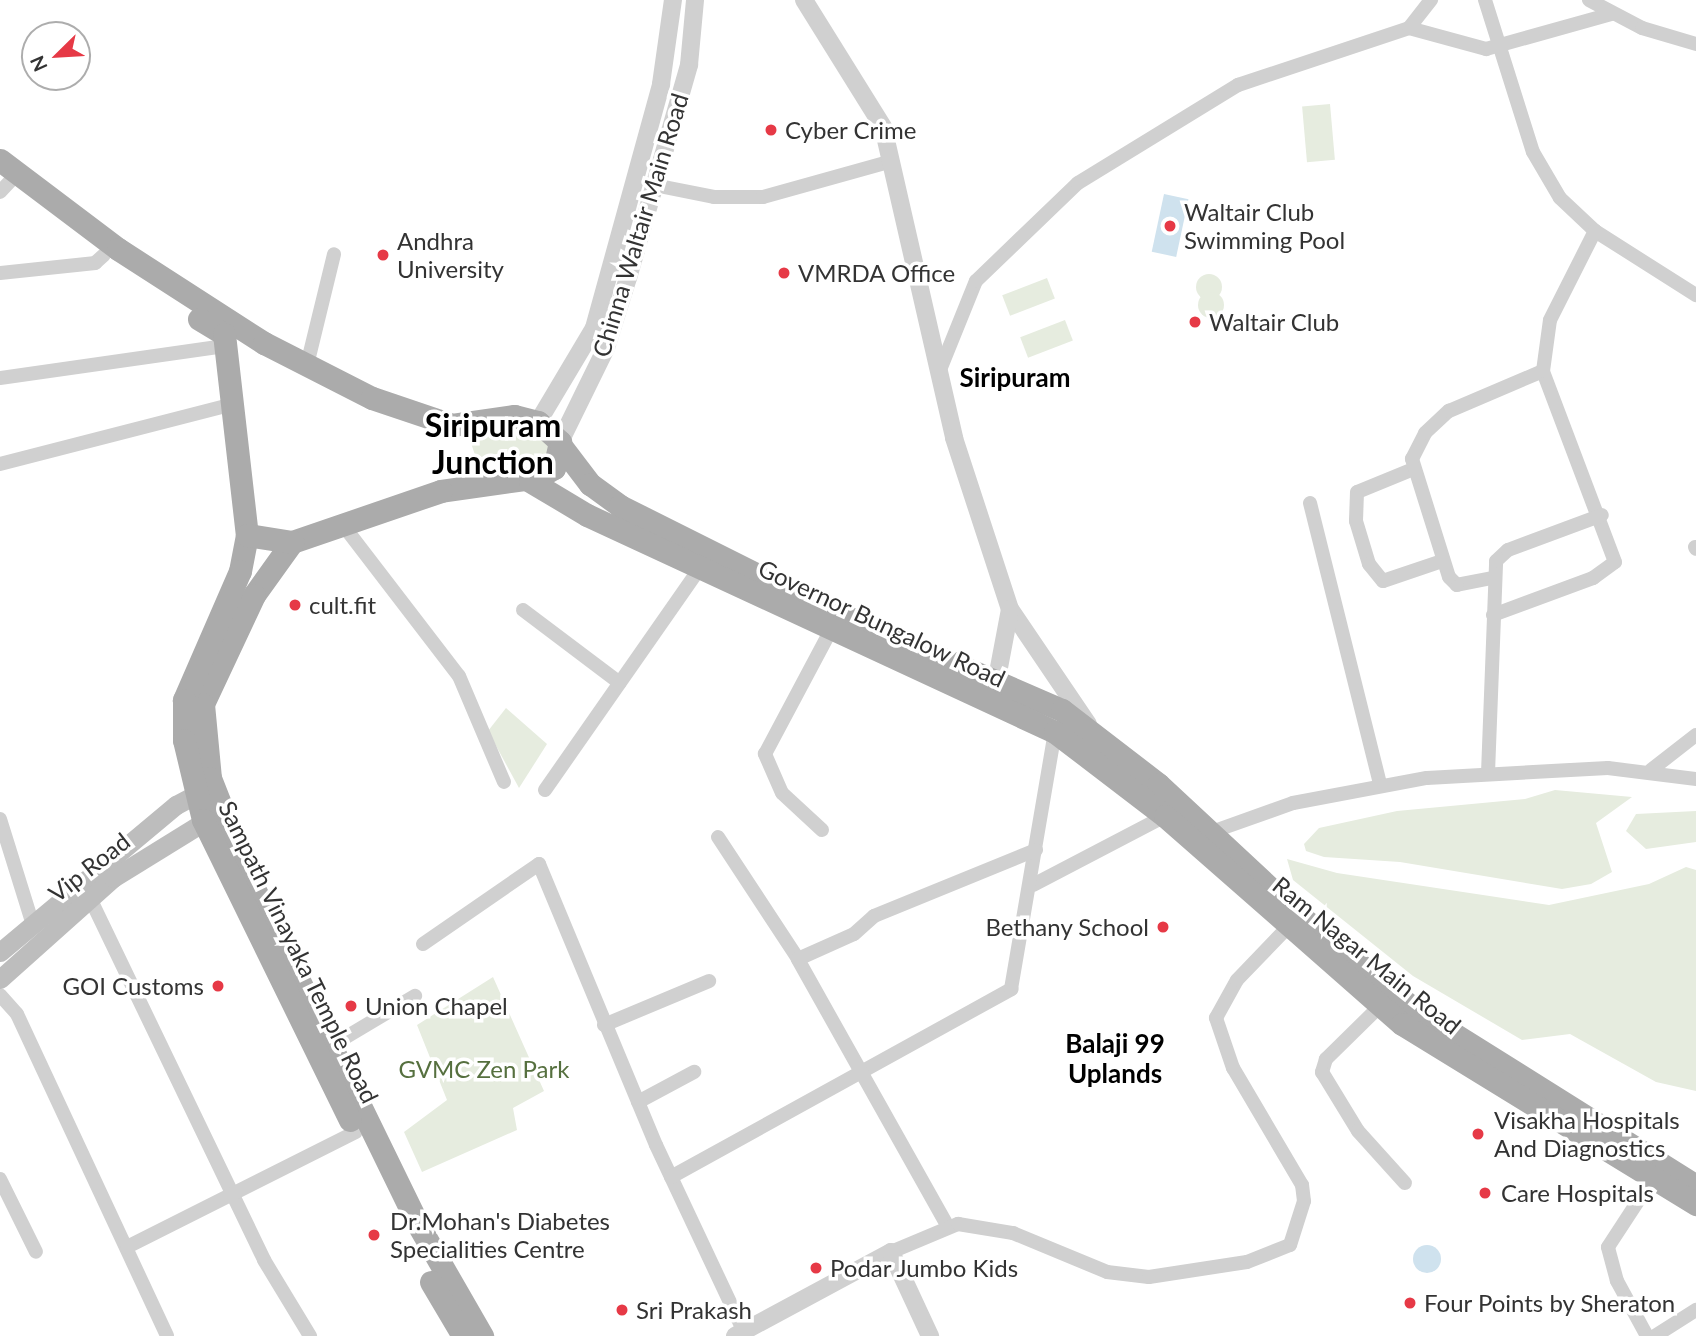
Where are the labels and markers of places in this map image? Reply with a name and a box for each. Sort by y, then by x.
place label: Cyber Crime [785,116,917,144]
marker: Cyber Crime [763,122,779,138]
place label: Waltair Club Swimming Pool [1184,198,1345,254]
marker: Waltair Club Swimming Pool [1162,218,1178,234]
place label: Andhra University [397,227,504,283]
marker: Andhra University [375,247,391,263]
place label: VMRDA Office [798,259,956,287]
marker: VMRDA Office [776,265,792,281]
place label: Waltair Club [1209,308,1340,336]
marker: Waltair Club [1187,314,1203,330]
place label: cult.fit [309,591,376,619]
marker: cult.fit [287,597,303,613]
place label: Bethany School [985,913,1149,941]
marker: Bethany School [1155,919,1171,935]
place label: GOI Customs [62,972,204,1000]
marker: GOI Customs [210,978,226,994]
place label: Union Chapel [365,992,508,1020]
marker: Union Chapel [343,998,359,1014]
place label: Visakha Hospitals And Diagnostics [1494,1106,1680,1162]
marker: Visakha Hospitals And Diagnostics [1468,1124,1488,1144]
place label: Care Hospitals [1501,1179,1654,1207]
marker: Care Hospitals [1475,1183,1495,1203]
place label: Dr.Mohan's Diabetes Specialities Centre [390,1207,610,1263]
marker: Dr.Mohan's Diabetes Specialities Centre [364,1225,384,1245]
place label: Podar Jumbo Kids [830,1254,1019,1282]
marker: Podar Jumbo Kids [808,1260,824,1276]
place label: Four Points by Sheraton [1424,1289,1676,1317]
marker: Four Points by Sheraton [1402,1295,1418,1311]
place label: Sri Prakash [636,1296,752,1324]
marker: Sri Prakash [614,1302,630,1318]

